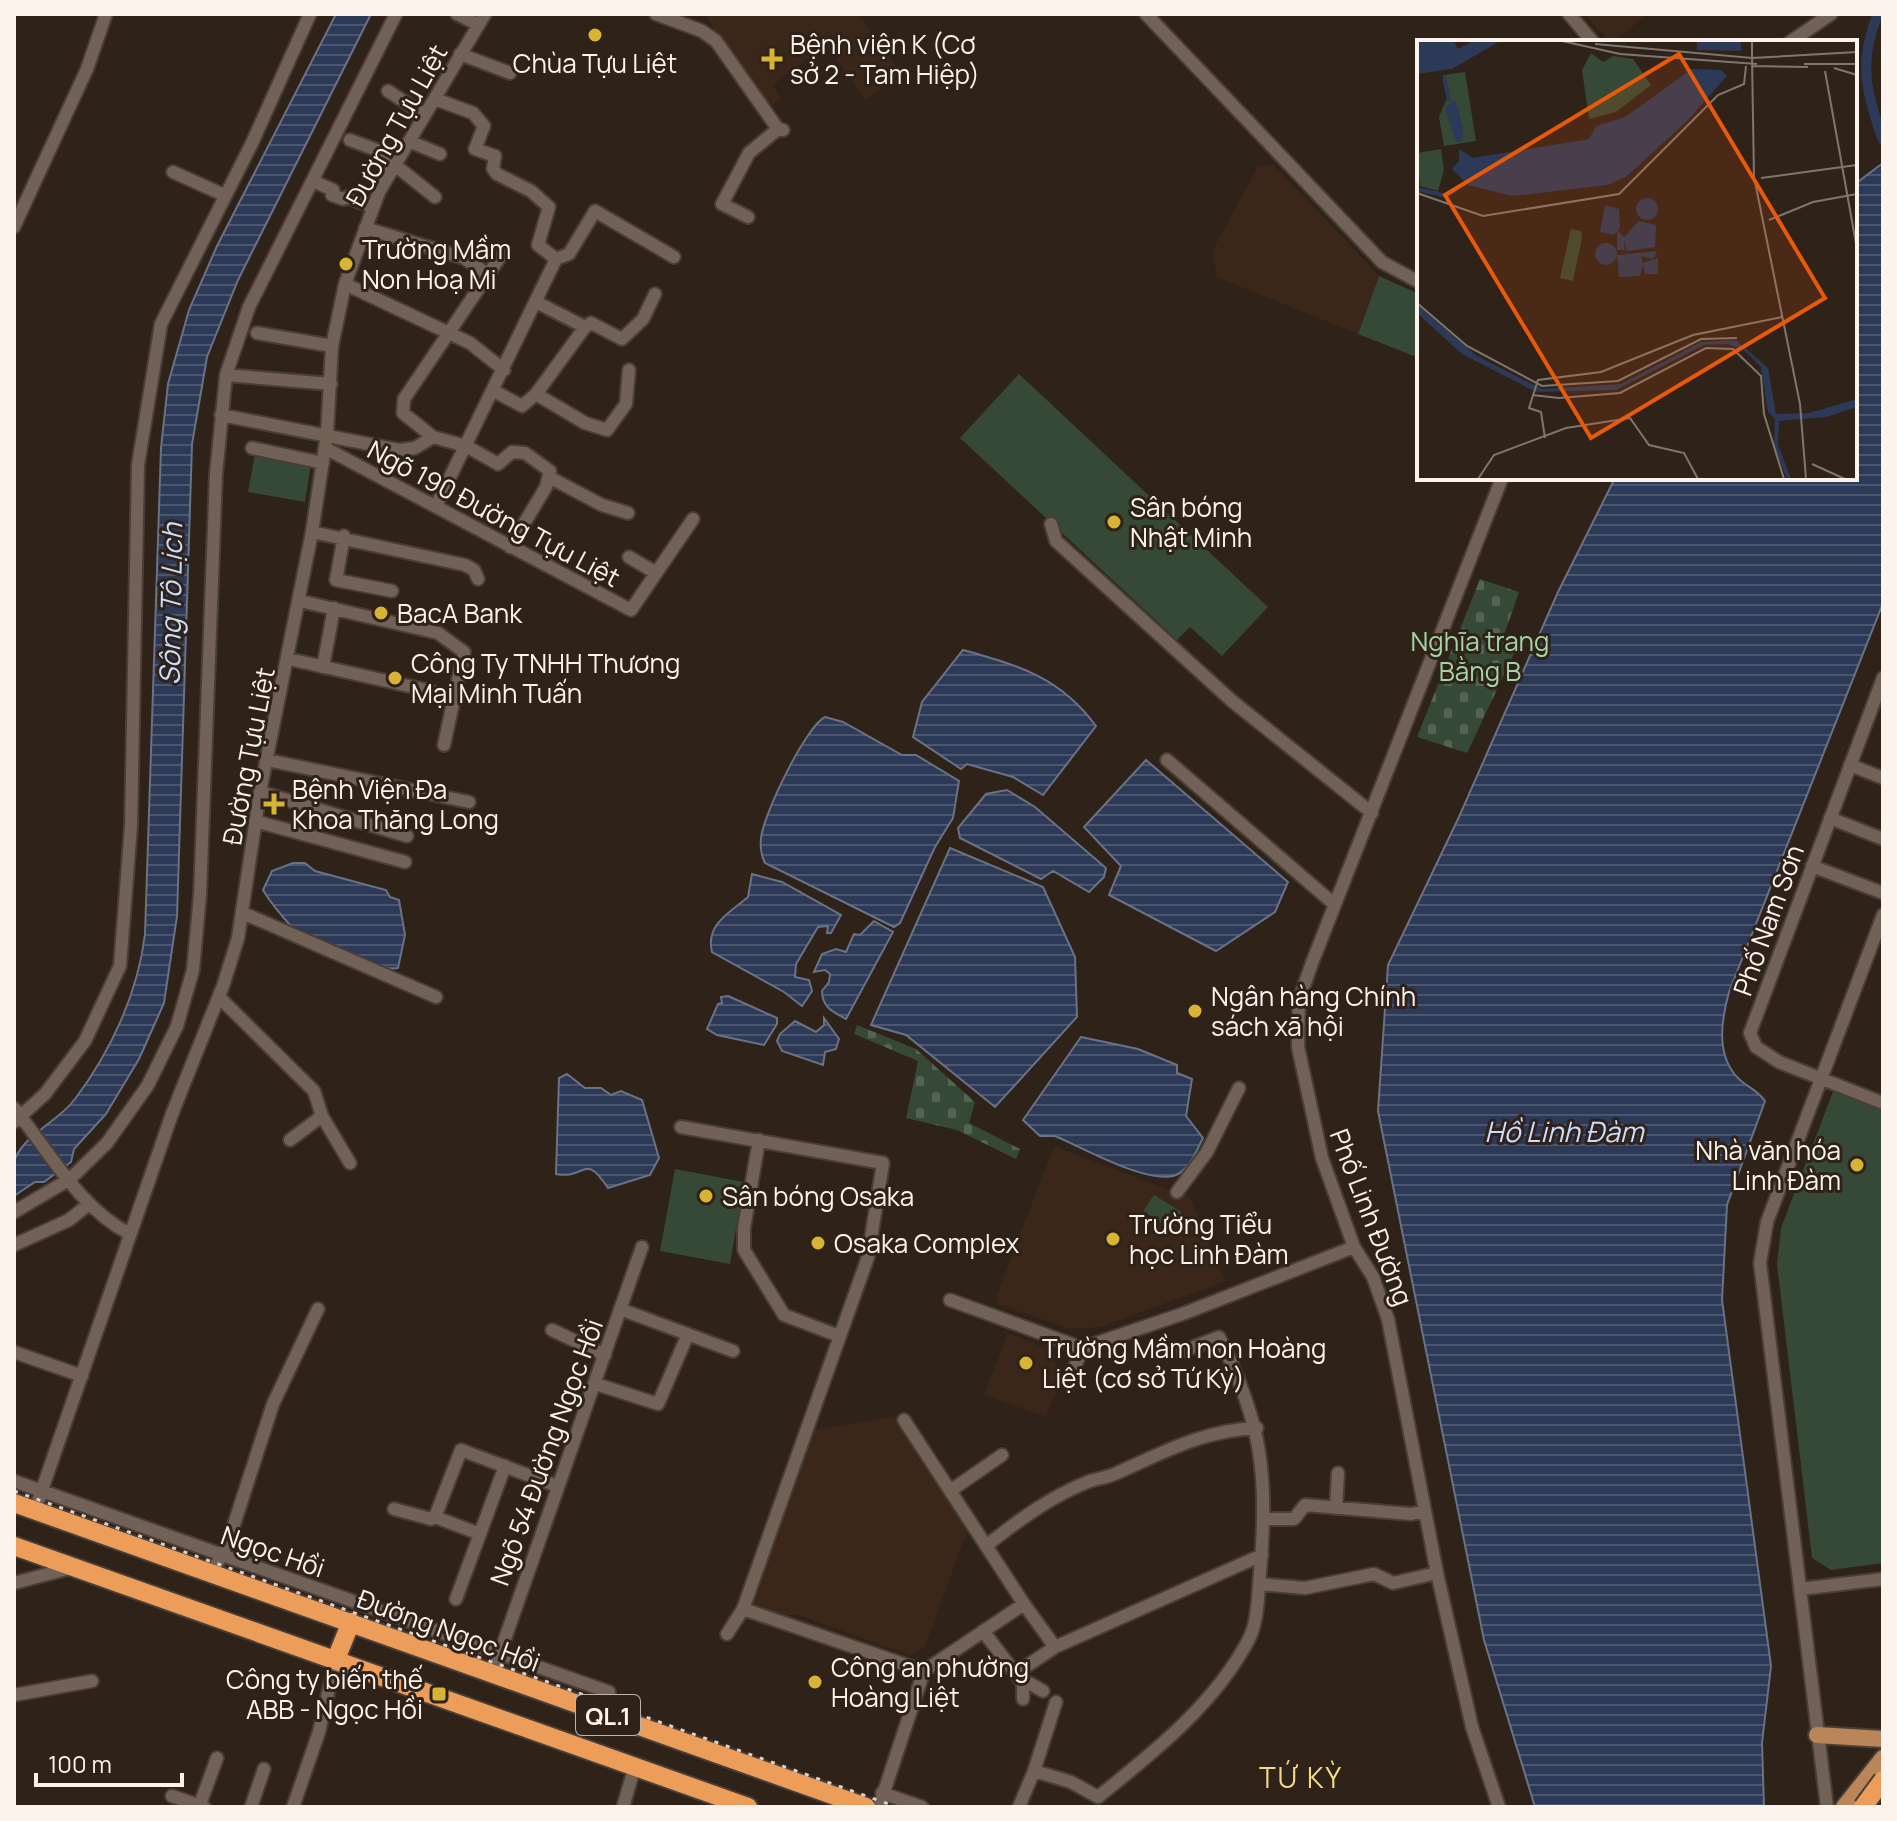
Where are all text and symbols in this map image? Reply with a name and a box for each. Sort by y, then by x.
marker: Chùa Tựu Liệt [586,26,604,44]
place label: Bệnh viện K (Cơ sở 2 - Tam Hiệp) [790,26,980,92]
street label: Đường Tựu Liệt [337,38,455,212]
inset map [1417,40,1857,480]
place label: Chùa Tựu Liệt [513,45,677,81]
marker: Bệnh viện K (Cơ sở 2 - Tam Hiệp) [761,48,783,70]
place label: Trường Mầm Non Hoạ Mi [362,231,511,297]
marker: Trường Mầm Non Hoạ Mi [337,255,355,273]
street label: Ngõ 190 Đường Tựu Liệt [362,431,626,595]
place label: Sân bóng Nhật Minh [1130,489,1252,555]
marker: Sân bóng Nhật Minh [1105,513,1123,531]
water label: Sông Tô Lịch [150,521,190,685]
place label: BacA Bank [397,595,523,631]
marker: BacA Bank [372,604,390,622]
park label: Nghĩa trang Bằng B [1411,623,1549,689]
place label: Công Ty TNHH Thương Mại Minh Tuấn [411,645,680,711]
street label: Đường Tựu Liệt [213,664,283,848]
marker: Công Ty TNHH Thương Mại Minh Tuấn [386,669,404,687]
place label: Bệnh Viện Đa Khoa Thăng Long [292,771,499,837]
marker: Bệnh Viện Đa Khoa Thăng Long [263,793,285,815]
street label: Phố Nam Sơn [1724,840,1812,1000]
place label: Ngân hàng Chính sách xã hội [1211,978,1416,1044]
marker: Ngân hàng Chính sách xã hội [1186,1002,1204,1020]
water label: Hồ Linh Đàm [1485,1112,1646,1150]
street label: Phố Linh Đường [1322,1123,1422,1311]
place label: Nhà văn hóa Linh Đàm [1695,1132,1841,1198]
marker: Nhà văn hóa Linh Đàm [1848,1156,1866,1174]
place label: Sân bóng Osaka [722,1178,914,1214]
marker: Sân bóng Osaka [697,1187,715,1205]
place label: Trường Tiểu học Linh Đàm [1129,1206,1289,1272]
place label: Osaka Complex [834,1225,1020,1261]
marker: Trường Tiểu học Linh Đàm [1104,1230,1122,1248]
marker: Osaka Complex [809,1234,827,1252]
street label: Ngõ 54 Đường Ngọc Hồi [481,1314,611,1590]
place label: Trường Mầm non Hoàng Liệt (cơ sở Tứ Kỳ) [1042,1330,1326,1396]
marker: Trường Mầm non Hoàng Liệt (cơ sở Tứ Kỳ) [1017,1354,1035,1372]
street label: Ngọc Hồi [216,1516,330,1586]
street label: Đường Ngọc Hồi [353,1580,545,1680]
place label: Công an phường Hoàng Liệt [831,1649,1029,1715]
place label: Công ty biến thế ABB - Ngọc Hồi [226,1661,423,1727]
marker: Công an phường Hoàng Liệt [806,1673,824,1691]
marker: Công ty biến thế ABB - Ngọc Hồi [430,1685,448,1703]
road number: QL.1 [576,1695,640,1735]
scale bar [36,1737,182,1787]
text: 100 m [48,1747,112,1780]
district label: TỨ KỲ [1259,1758,1343,1796]

